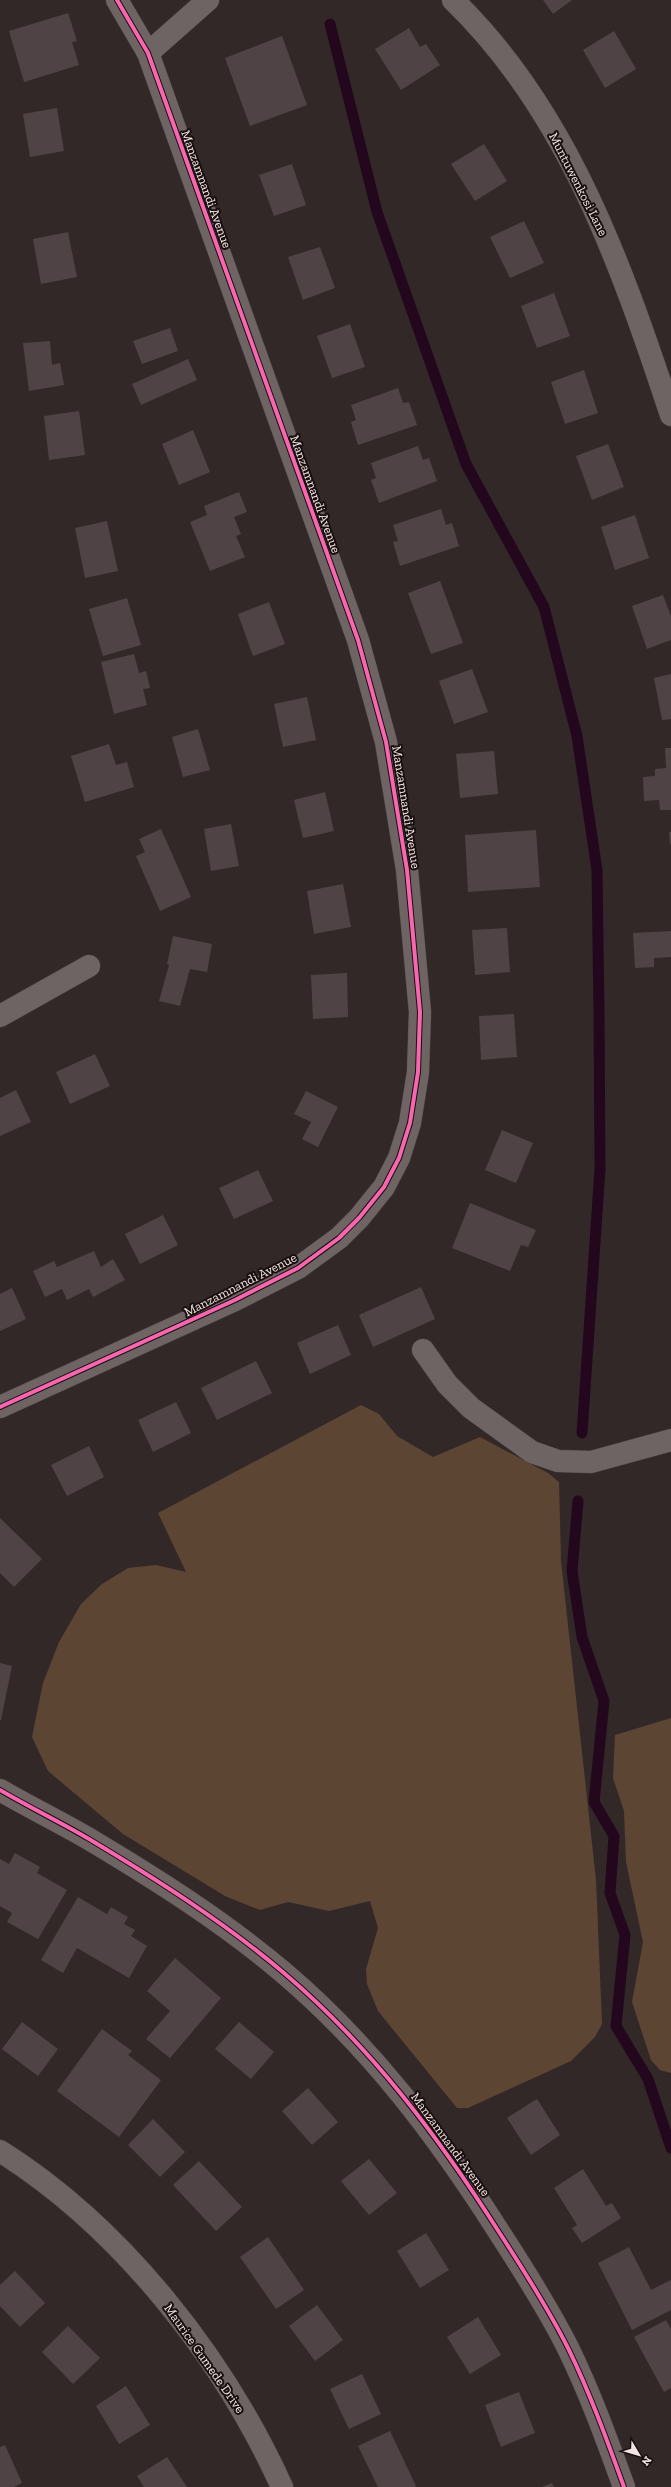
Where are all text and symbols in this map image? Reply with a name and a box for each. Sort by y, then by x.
street label: Manzamnandi Avenue [178,128,235,250]
street label: Muntuwenkosi Lane [546,130,611,238]
street label: Manzamnandi Avenue [287,433,344,555]
street label: Manzamnandi Avenue [389,745,424,870]
street label: Manzamnandi Avenue [181,1250,299,1319]
street label: Manzamnandi Avenue [408,2090,493,2199]
street label: Maurice Gumede Drive [161,2301,248,2416]
north arrow [619,2435,659,2475]
text: N [638,2454,654,2469]

